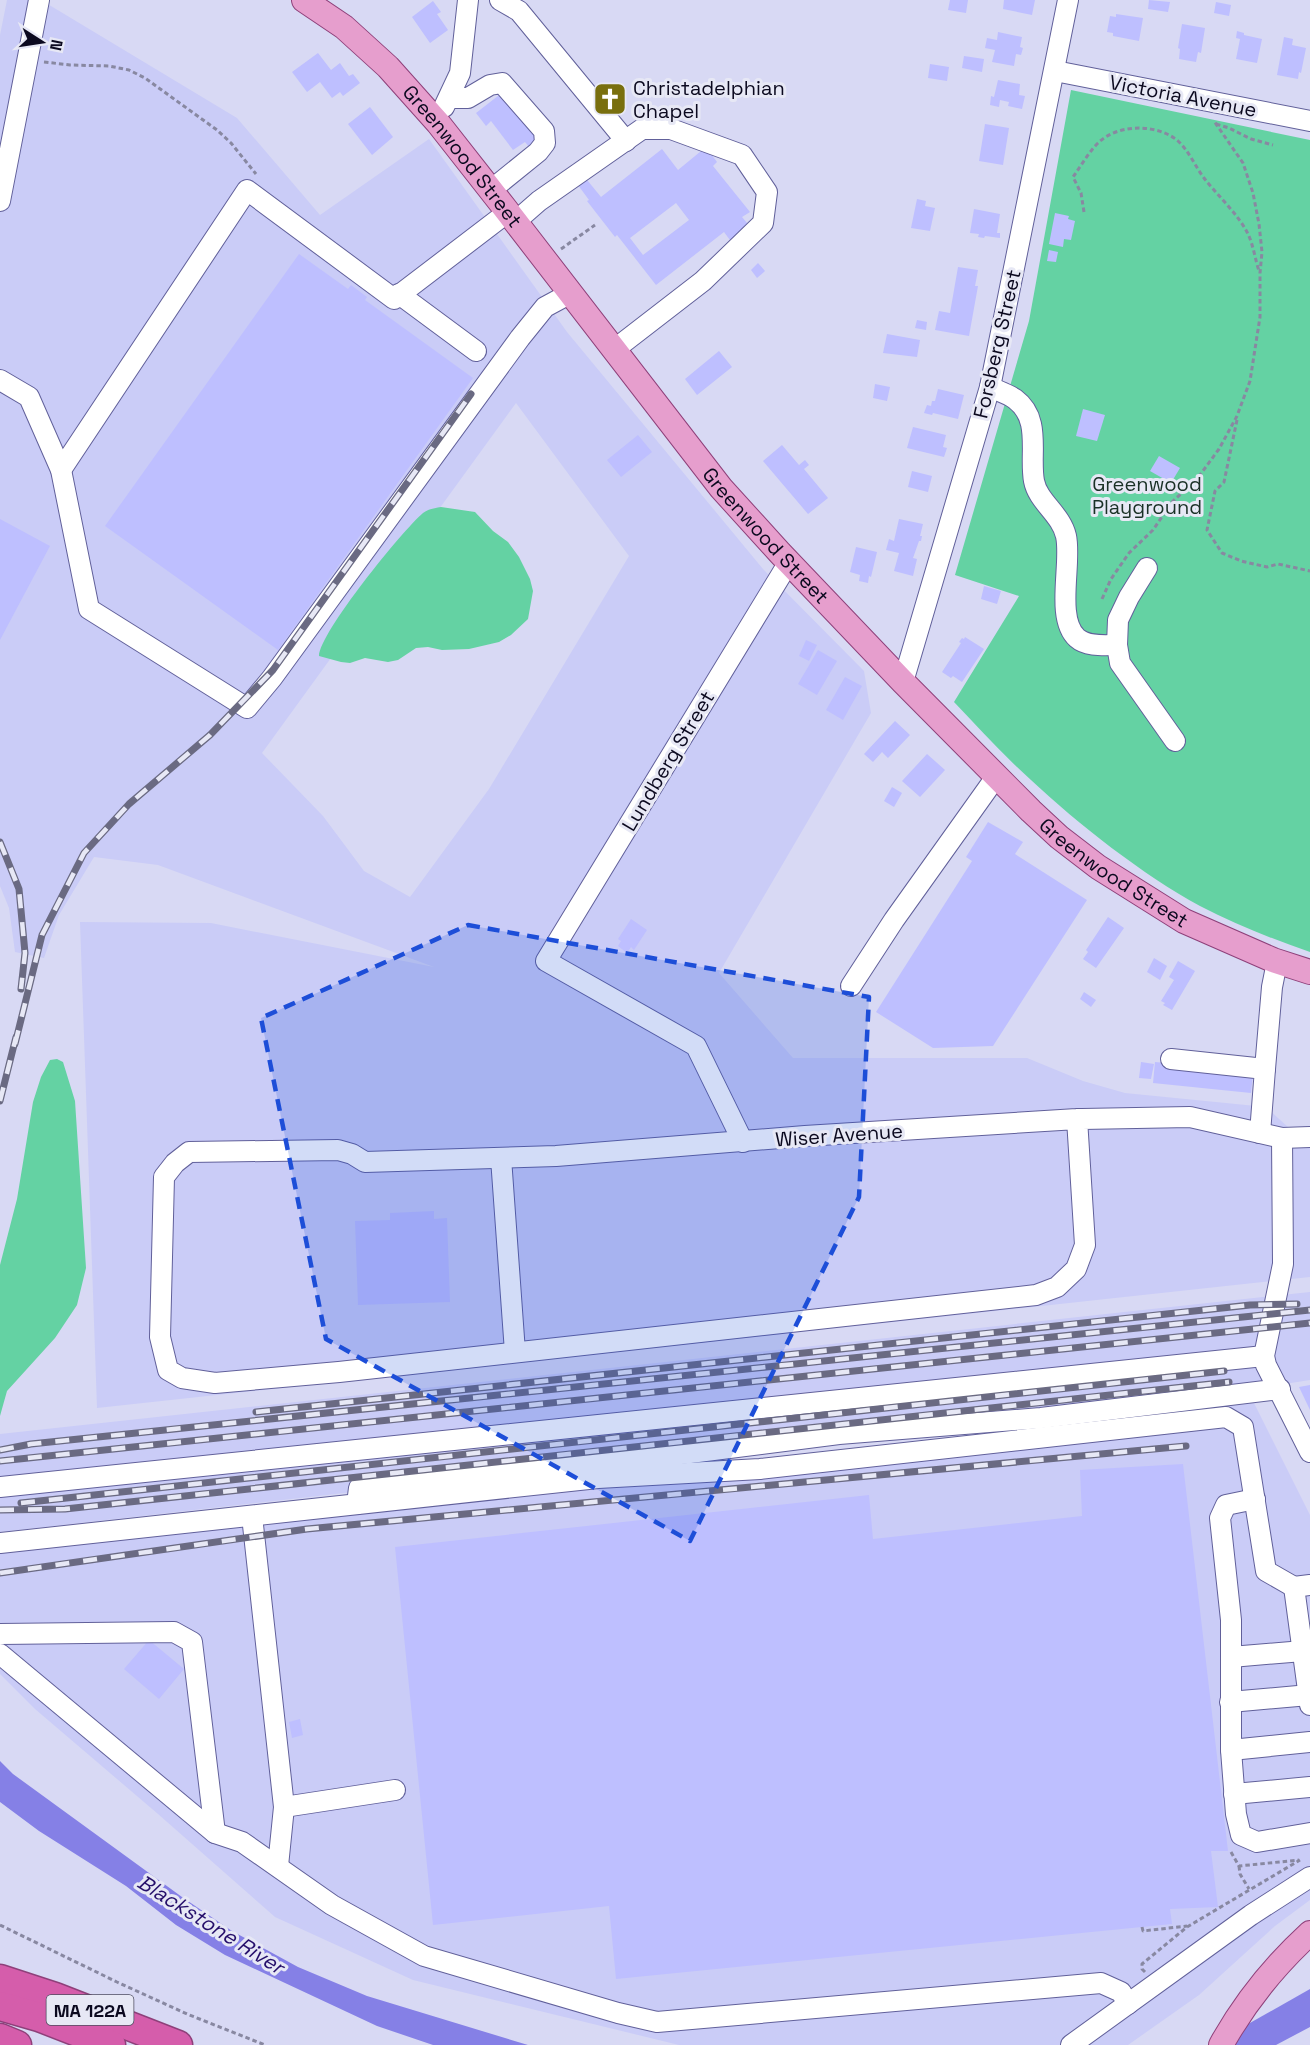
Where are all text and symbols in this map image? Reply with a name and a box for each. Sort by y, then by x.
north arrow [12,12,72,72]
text: N [45,38,68,52]
street label: Victoria Avenue [1107,69,1259,123]
place label: Christadelphian Chapel [633,75,785,124]
street label: Greenwood Street [397,79,528,233]
church icon: Christadelphian Chapel [592,81,628,117]
street label: Forsberg Street [967,267,1027,421]
street label: Greenwood Street [697,462,835,609]
park label: Greenwood Playground [1092,471,1202,520]
street label: Lundberg Street [616,686,720,836]
street label: Greenwood Street [1034,812,1193,933]
street label: Wiser Avenue [774,1118,904,1152]
water label: Blackstone River [133,1868,291,1981]
road number: MA 122A [46,1995,134,2025]

